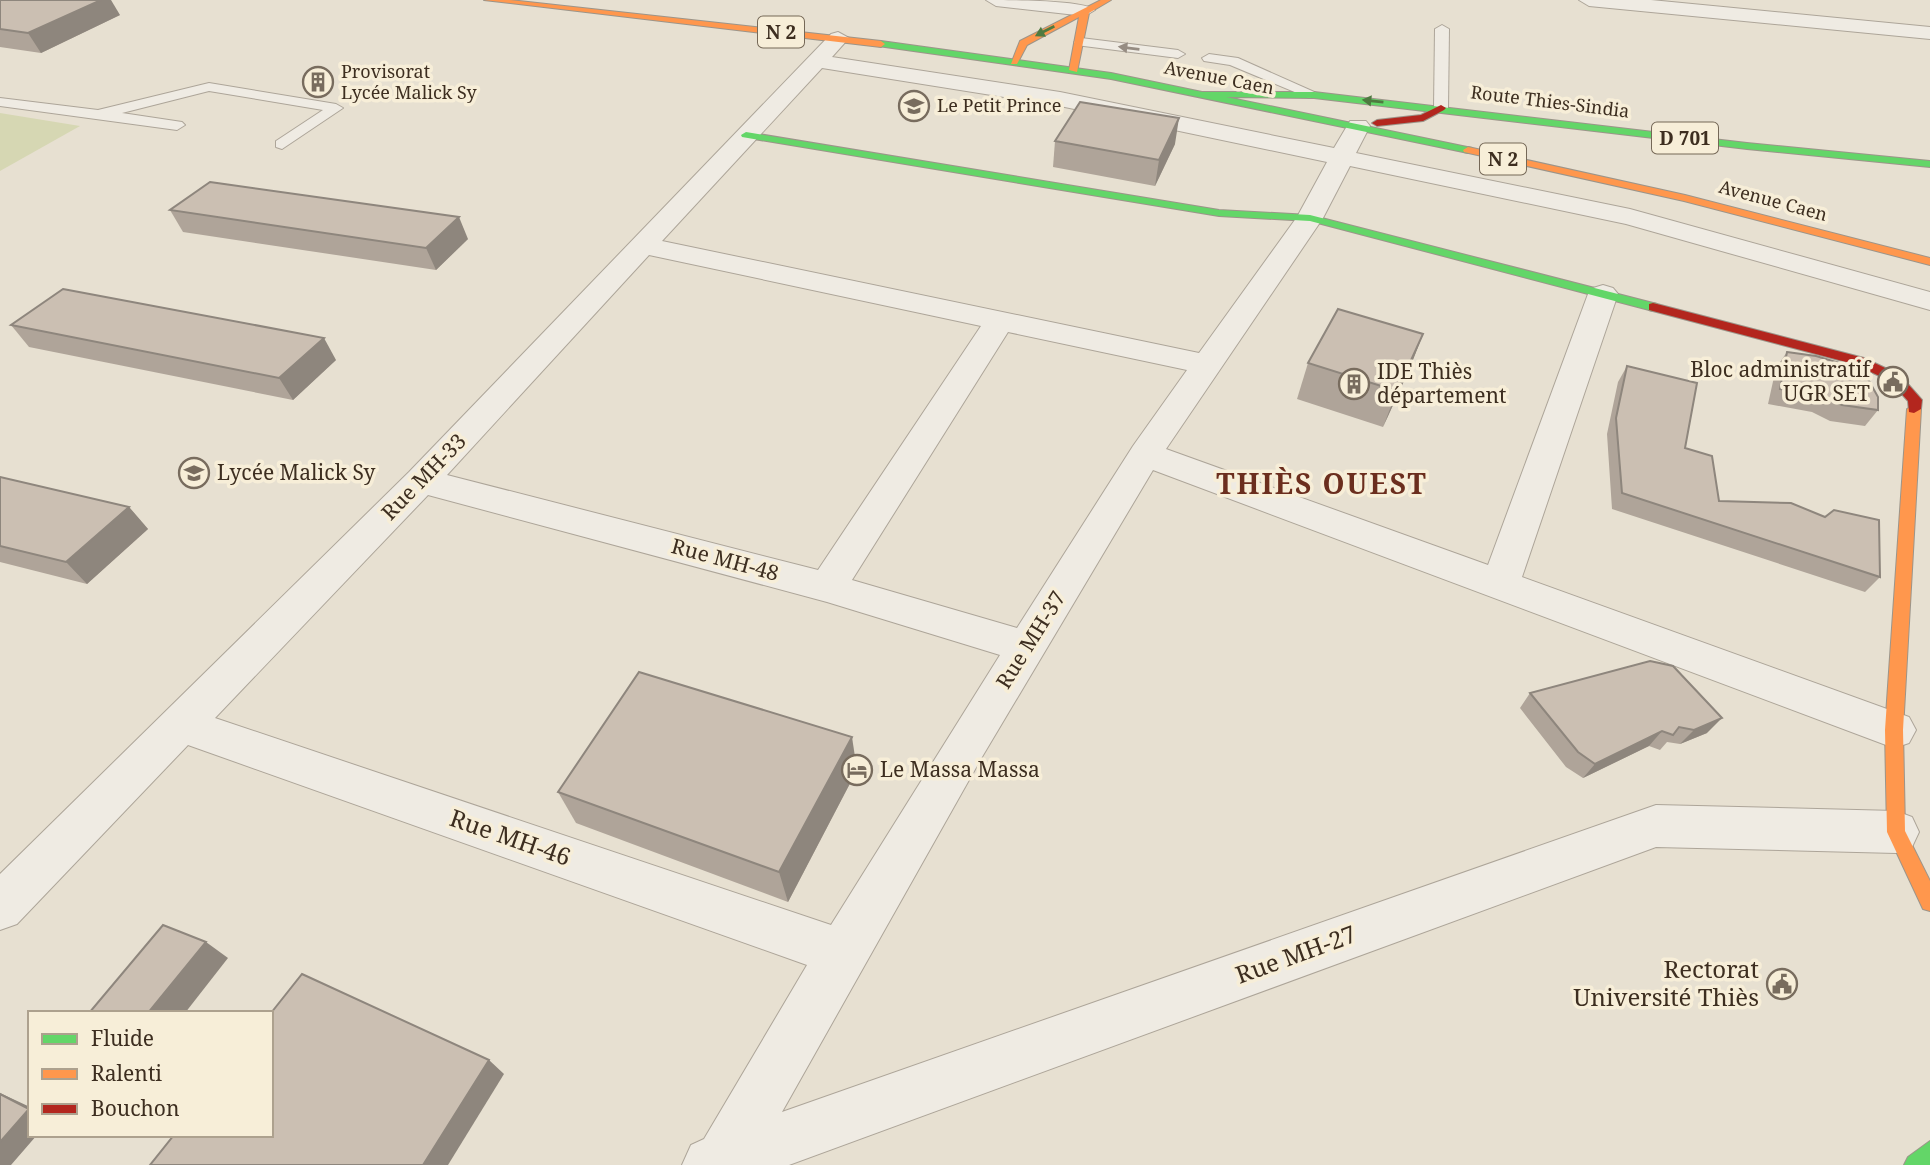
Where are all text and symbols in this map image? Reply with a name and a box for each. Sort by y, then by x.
road number: N 2 [758,16,804,48]
one-way arrow [1035,25,1055,36]
one-way arrow [1118,43,1140,54]
street label: Avenue Caen [1162,55,1277,100]
place label: Provisorat Lycée Malick Sy [341,59,477,104]
building icon: Provisorat Lycée Malick Sy [301,65,335,99]
street label: Route Thies-Sindia [1469,79,1631,123]
school or university icon: Le Petit Prince [897,89,931,123]
place label: Le Petit Prince [937,93,1061,117]
one-way arrow [1362,95,1384,106]
road number: D 701 [1652,122,1718,154]
road number: N 2 [1480,144,1526,174]
street label: Avenue Caen [1716,174,1831,226]
place label: Bloc administratif UGR SET [1690,355,1872,407]
place label: IDE Thiès département [1377,357,1506,409]
public building icon: Bloc administratif UGR SET [1876,365,1910,399]
building icon: IDE Thiès département [1337,367,1371,401]
street label: Rue MH-33 [375,427,472,526]
school or university icon: Lycée Malick Sy [177,456,211,490]
place label: Lycée Malick Sy [217,458,375,486]
district label: THIÈS OUEST [1216,464,1428,502]
street label: Rue MH-48 [668,531,782,587]
street label: Rue MH-37 [989,585,1071,694]
hotel icon: Le Massa Massa [840,753,874,787]
place label: Le Massa Massa [880,755,1040,783]
street label: Rue MH-46 [446,800,575,873]
street label: Rue MH-27 [1231,917,1360,991]
place label: Rectorat Université Thiès [1573,952,1759,1013]
public building icon: Rectorat Université Thiès [1765,967,1799,1001]
legend [28,1011,273,1137]
text: Fluide [91,1024,154,1052]
text: Ralenti [91,1059,162,1087]
text: Bouchon [91,1094,180,1122]

